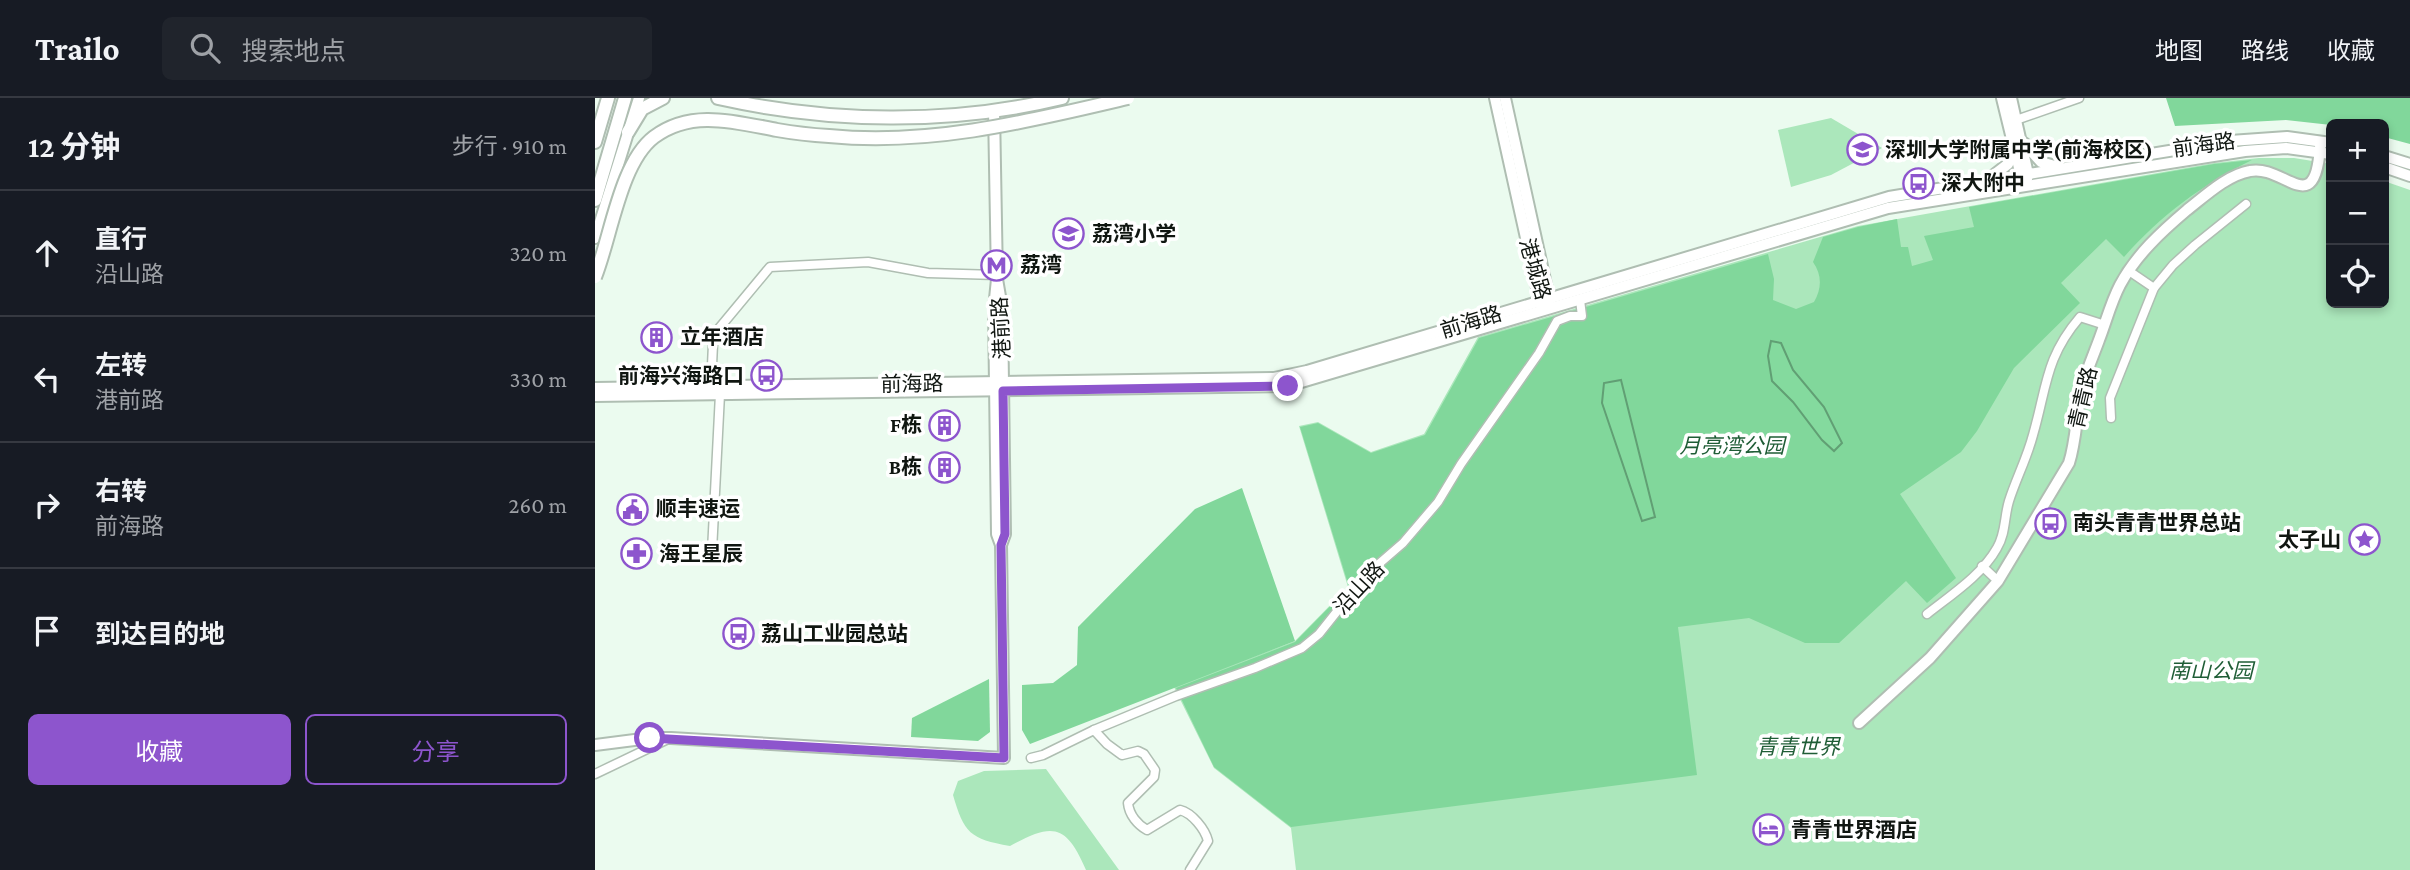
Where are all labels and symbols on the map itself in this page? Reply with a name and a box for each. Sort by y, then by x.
street label: 前海路 [2171,129,2237,161]
school or university icon: 深圳大学附属中学(前海校区) [1845,133,1879,167]
place label: 深圳大学附属中学(前海校区) [1885,138,2153,162]
bus stop icon: 深大附中 [1901,166,1935,200]
place label: 深大附中 [1941,171,2025,195]
school or university icon: 荔湾小学 [1052,217,1086,251]
place label: 荔湾小学 [1092,222,1176,246]
street label: 港城路 [1515,235,1555,303]
metro station icon: 荔湾 [980,248,1014,282]
place label: 荔湾 [1020,253,1062,277]
street label: 港前路 [987,296,1015,360]
street label: 前海路 [1437,301,1505,343]
building icon: 立年酒店 [640,320,674,354]
place label: 立年酒店 [680,325,764,349]
bus stop icon: 前海兴海路口 [750,359,784,393]
place label: 前海兴海路口 [618,364,744,388]
street label: 青青路 [2064,365,2102,431]
route end [1272,370,1303,401]
street label: 前海路 [880,371,944,397]
building icon: F栋 [928,408,962,442]
place label: F栋 [890,413,922,437]
park label: 月亮湾公园 [1680,434,1787,458]
building icon: B栋 [928,450,962,484]
place label: B栋 [889,455,922,479]
public building icon: 顺丰速运 [616,492,650,526]
place label: 顺丰速运 [656,497,740,521]
bus stop icon: 南头青青世界总站 [2033,506,2067,540]
place label: 南头青青世界总站 [2073,511,2241,535]
place icon: 太子山 [2347,523,2381,557]
place label: 太子山 [2278,528,2341,552]
pharmacy icon: 海王星辰 [619,537,653,571]
place label: 海王星辰 [659,542,743,566]
street label: 沿山路 [1329,557,1389,619]
bus stop icon: 荔山工业园总站 [721,617,755,651]
place label: 荔山工业园总站 [761,622,908,646]
park label: 南山公园 [2169,659,2256,683]
route start [634,722,665,753]
park label: 青青世界 [1756,735,1841,759]
hotel icon: 青青世界酒店 [1751,813,1785,847]
place label: 青青世界酒店 [1791,818,1917,842]

